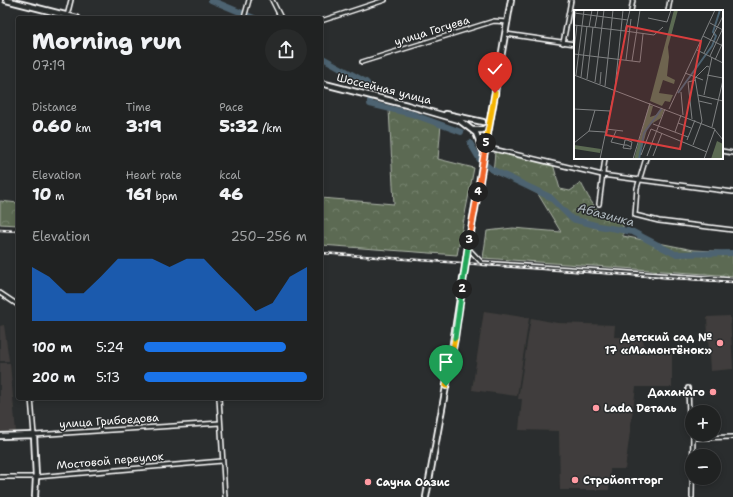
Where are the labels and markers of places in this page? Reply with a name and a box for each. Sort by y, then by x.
pin [478,52,512,93]
pin: 5 [476,133,496,153]
pin: 4 [468,182,488,202]
pin: 3 [459,230,479,250]
pin: 2 [452,279,472,299]
place label: Детский сад № 17 «Мамонтёнок» [604,330,713,358]
marker: Детский сад № 17 «Мамонтёнок» [715,338,725,348]
pin [429,345,463,386]
place label: Даханаго [648,385,705,400]
marker: Даханаго [708,387,718,397]
place label: Lada Dеталь [604,401,677,416]
marker: Lada Dеталь [591,403,601,413]
place label: Стройоптторг [583,473,664,488]
place label: Сауна Оазис [376,475,450,490]
marker: Стройоптторг [570,475,580,485]
marker: Сауна Оазис [363,477,373,487]

